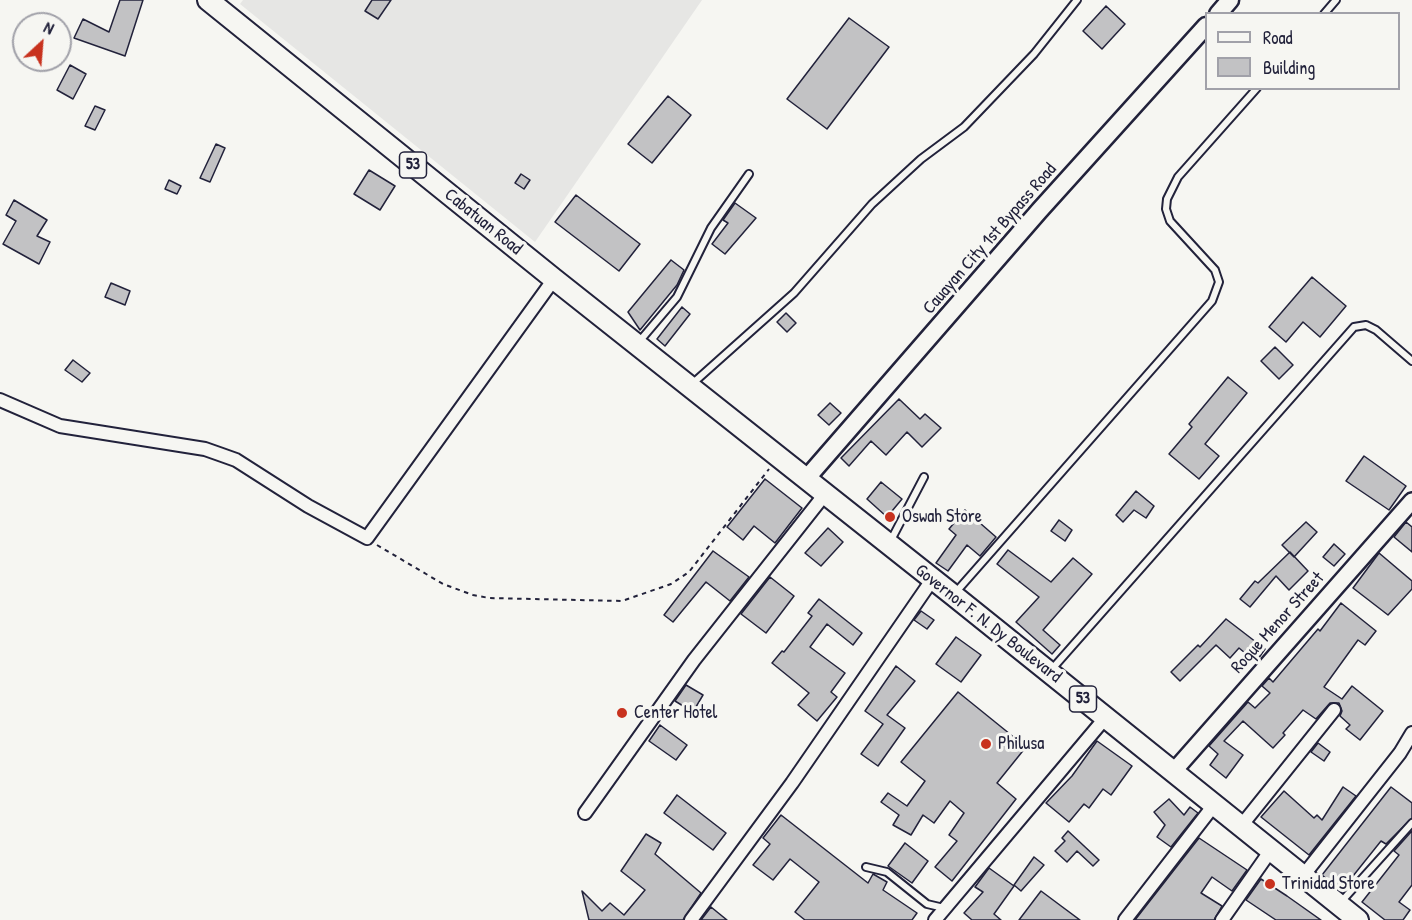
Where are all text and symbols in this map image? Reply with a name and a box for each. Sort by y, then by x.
north arrow [12,12,72,72]
legend [1205,12,1400,90]
text: N [40,16,58,39]
text: Road [1263,25,1293,50]
text: Building [1263,55,1315,80]
road number: 53 [400,152,426,178]
street label: Cauayan City 1st Bypass Road [919,159,1061,319]
street label: Cabatuan Road [440,184,526,260]
place label: Oswah Store [902,506,982,528]
marker: Oswah Store [883,510,897,524]
street label: Governor F. N. Dy Boulevard [910,560,1066,688]
street label: Roque Menor Street [1227,568,1329,678]
road number: 53 [1070,686,1096,712]
place label: Center Hotel [634,702,717,724]
marker: Center Hotel [615,706,629,720]
place label: Philusa [998,733,1044,755]
marker: Philusa [979,737,993,751]
place label: Trinidad Store [1282,873,1375,895]
marker: Trinidad Store [1263,877,1277,891]

